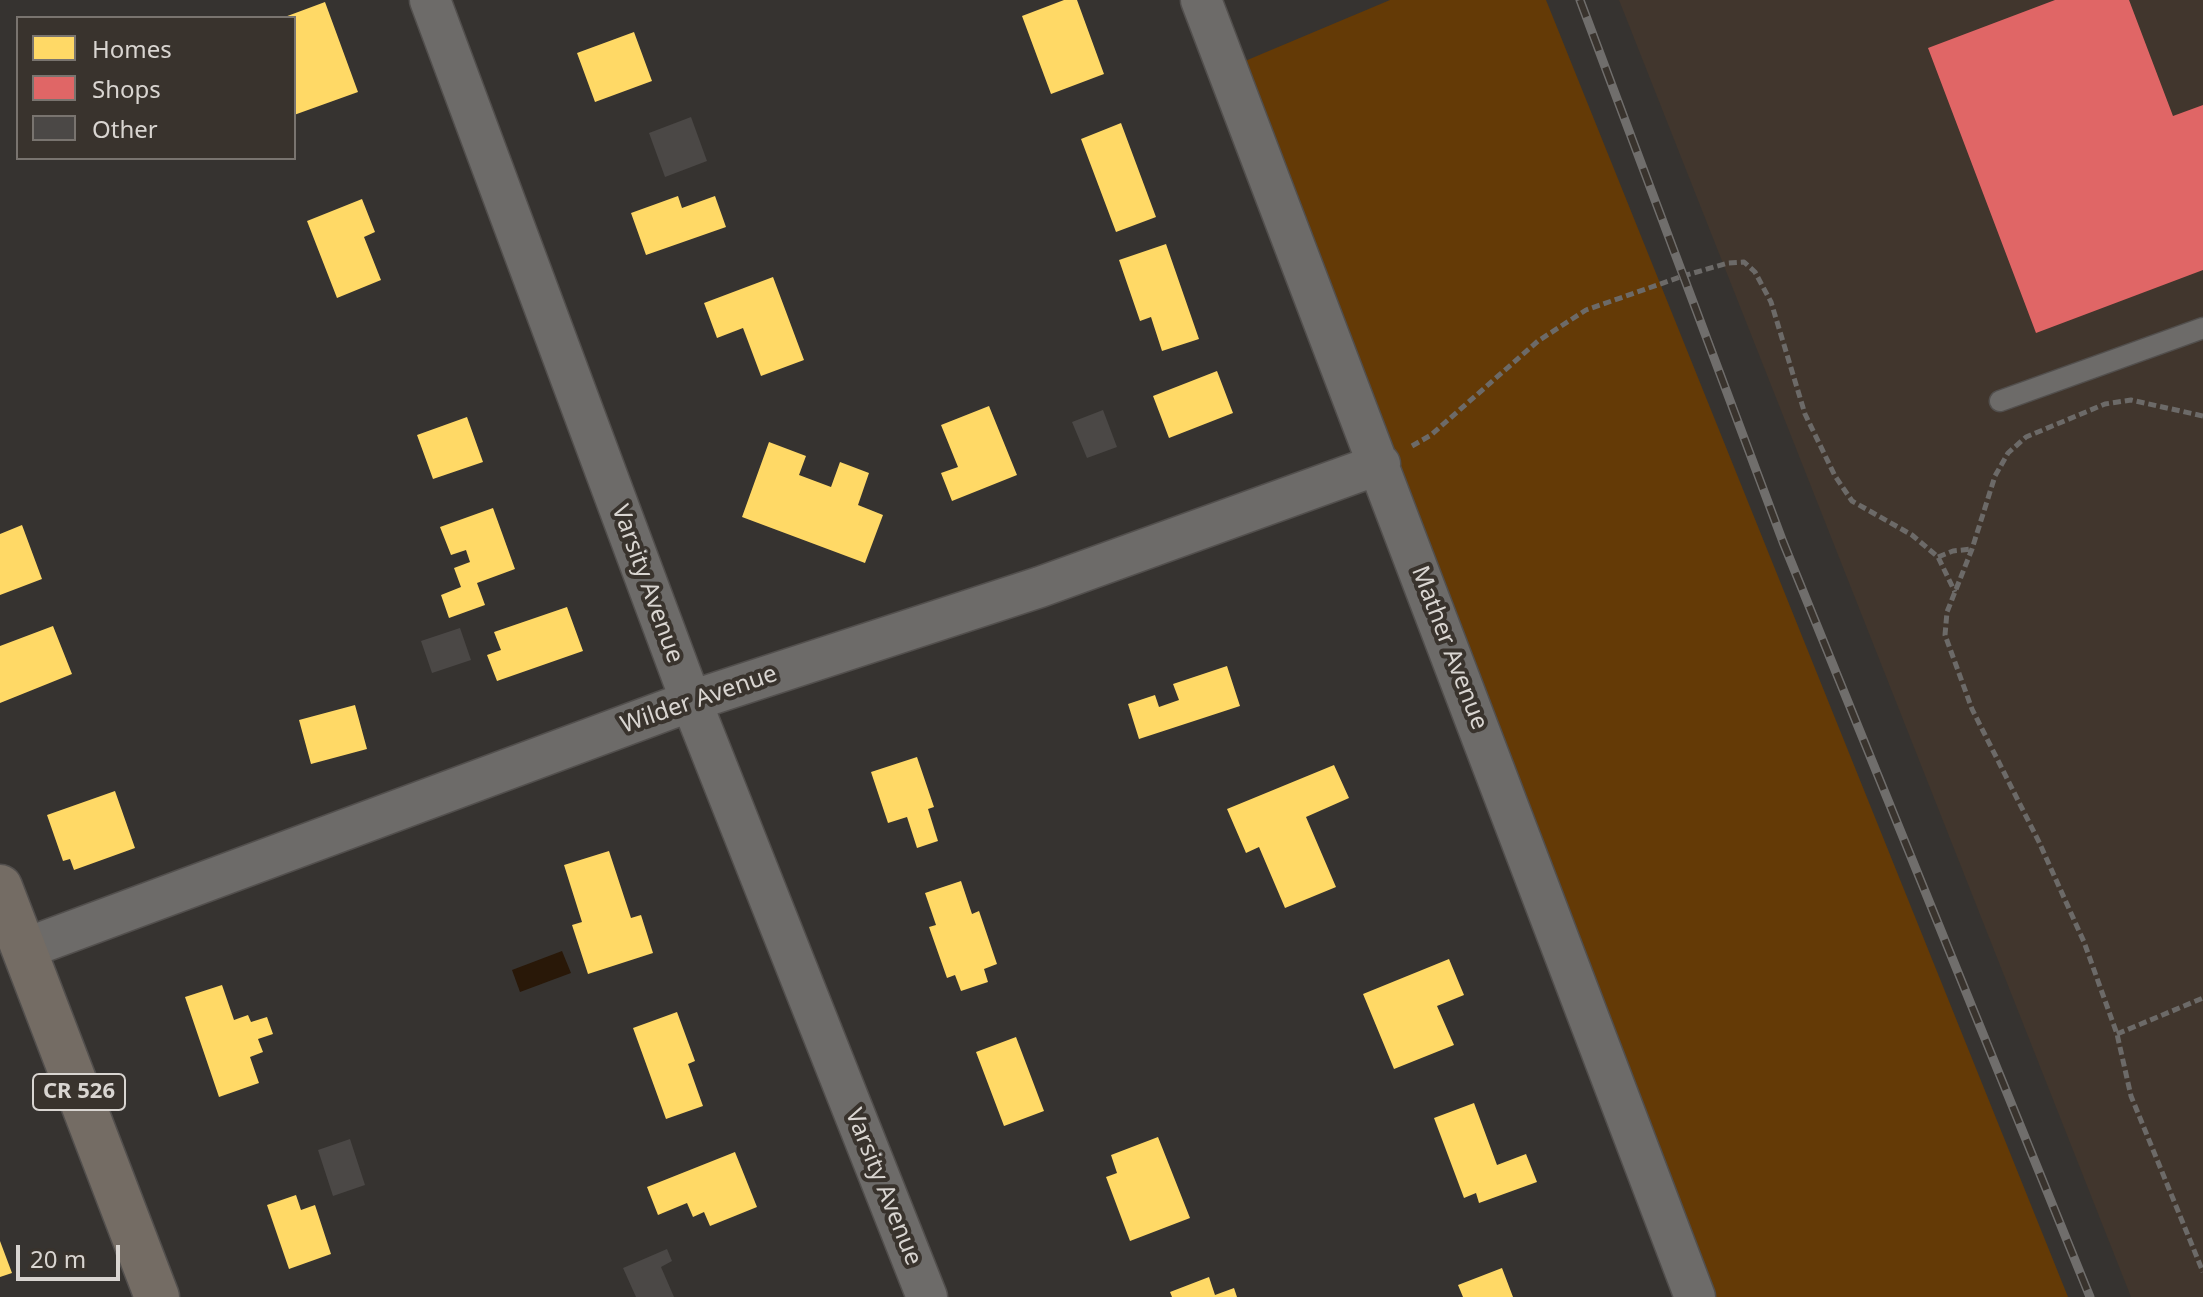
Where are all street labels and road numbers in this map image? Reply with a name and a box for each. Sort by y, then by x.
street label: Varsity Avenue [605,501,689,667]
street label: Mather Avenue [1405,562,1493,734]
street label: Wilder Avenue [617,660,781,740]
road number: CR 526 [33,1074,125,1110]
street label: Varsity Avenue [838,1104,928,1270]

